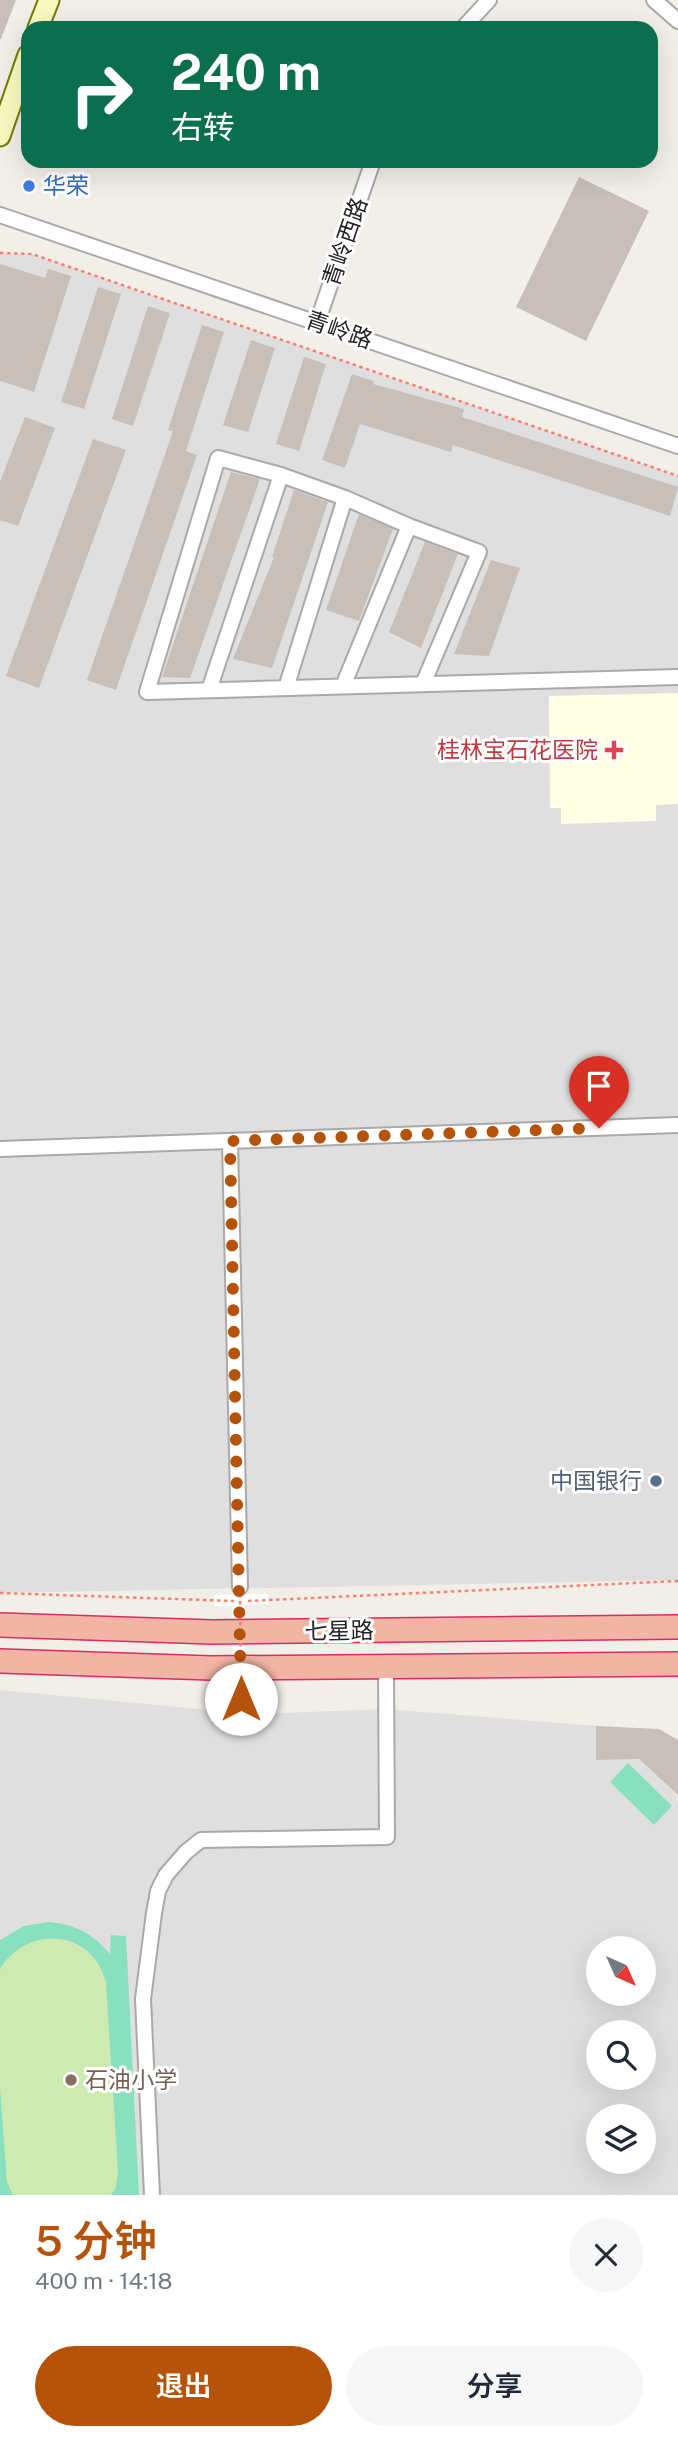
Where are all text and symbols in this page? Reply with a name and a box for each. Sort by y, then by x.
text: 240 m [171,43,321,101]
icon: right [56,49,147,140]
text: 右转 [171,109,235,146]
place label: 华荣 [43,172,89,199]
marker: 华荣 [21,178,37,194]
street label: 青岭西路 [317,194,372,290]
street label: 青岭路 [302,306,376,354]
place label: 桂林宝石花医院 [437,736,598,763]
marker: 桂林宝石花医院 [604,740,624,760]
pin [569,1056,629,1128]
icon: arrive [580,1067,618,1105]
place label: 中国银行 [550,1467,642,1494]
marker: 中国银行 [648,1473,664,1489]
street label: 七星路 [304,1616,374,1645]
position arrow [204,1662,278,1736]
north arrow [586,1936,656,2006]
map controls [586,1936,656,2174]
button: search [586,2020,656,2090]
place label: 石油小学 [85,2066,177,2093]
marker: 石油小学 [63,2072,79,2088]
button: layers [586,2104,656,2174]
text: 5 分钟 [35,2216,157,2265]
button: close [569,2218,643,2292]
text: 400 m · 14:18 [35,2267,173,2294]
button: 退出 [35,2346,332,2426]
button: 分享 [346,2346,643,2426]

